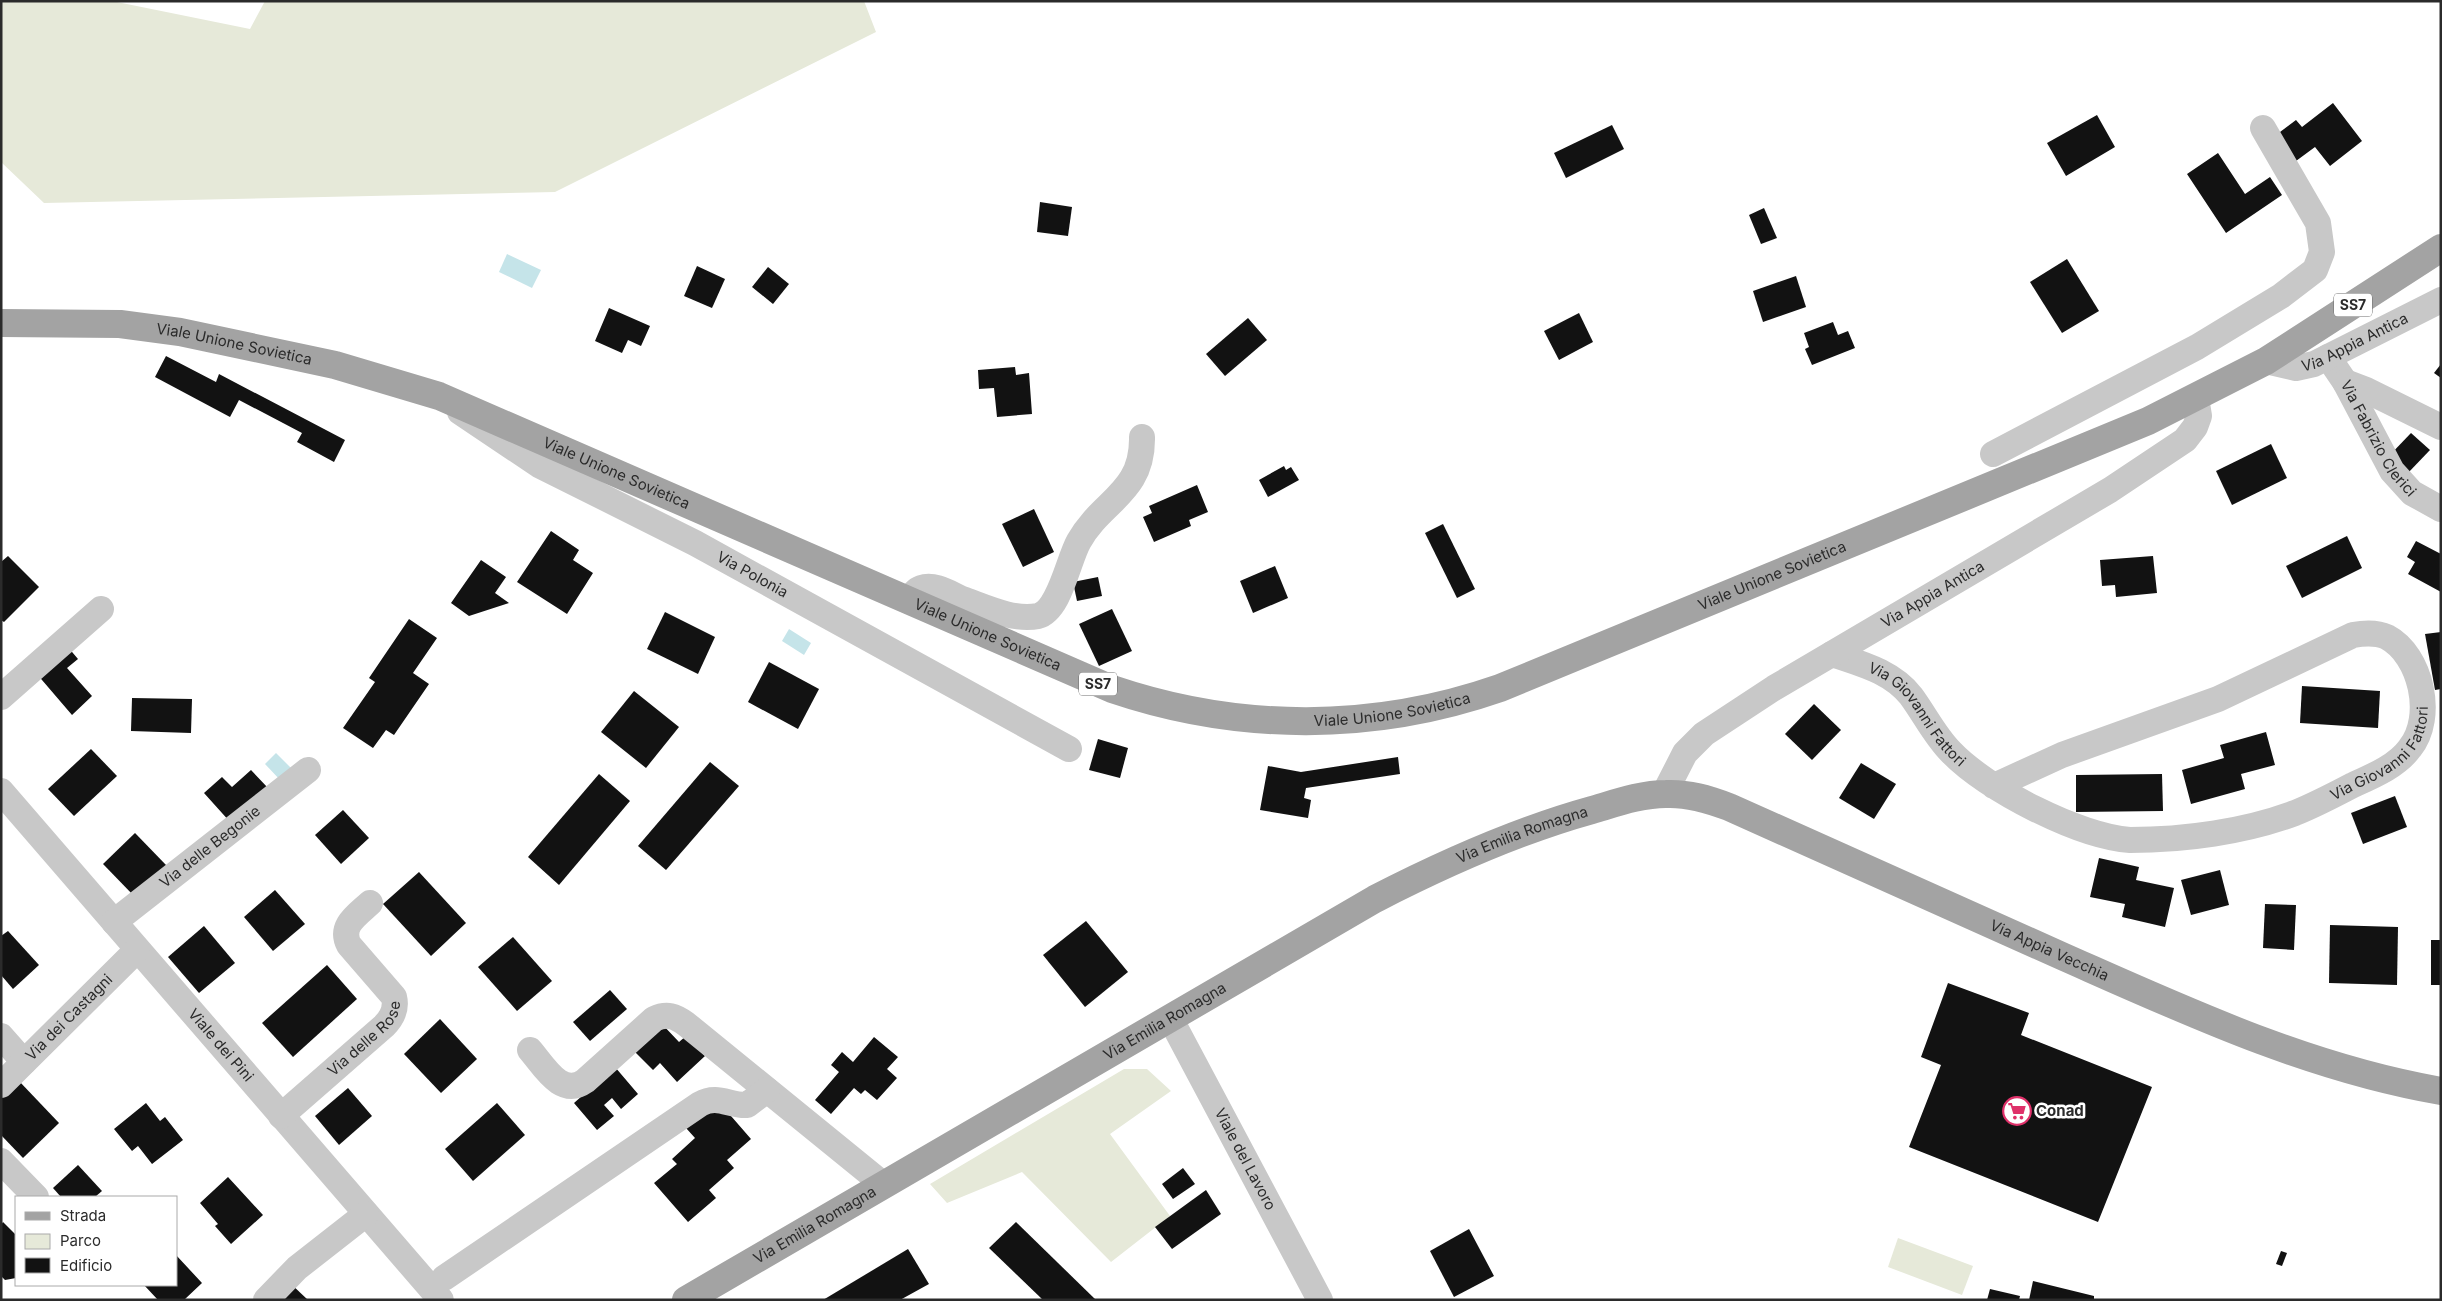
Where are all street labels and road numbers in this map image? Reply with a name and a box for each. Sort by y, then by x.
road number: SS7 [2334,294,2372,316]
street label: Via Appia Antica [2300,308,2411,376]
street label: Viale Unione Sovietica [155,319,314,369]
street label: Via Fabrizio Clerici [2337,377,2421,500]
street label: Viale Unione Sovietica [540,432,693,513]
street label: Viale Unione Sovietica [1695,536,1849,614]
street label: Via Polonia [714,547,792,601]
street label: Via Appia Antica [1877,556,1988,632]
street label: Viale Unione Sovietica [911,594,1064,675]
street label: Via Giovanni Fattori [1866,658,1970,770]
road number: SS7 [1079,672,1117,696]
street label: Viale Unione Sovietica [1313,688,1472,730]
street label: Via Giovanni Fattori [2327,706,2432,804]
street label: Via delle Begonie [155,801,264,892]
street label: Via Emilia Romagna [1453,802,1590,867]
street label: Via Appia Vecchia [1987,915,2112,985]
street label: Via dei Castagni [21,970,116,1064]
street label: Via Emilia Romagna [1100,978,1229,1064]
street label: Via delle Rose [323,1000,404,1080]
street label: Viale dei Pini [184,1004,258,1085]
street label: Viale del Lavoro [1211,1105,1281,1213]
street label: Via Emilia Romagna [750,1181,879,1268]

